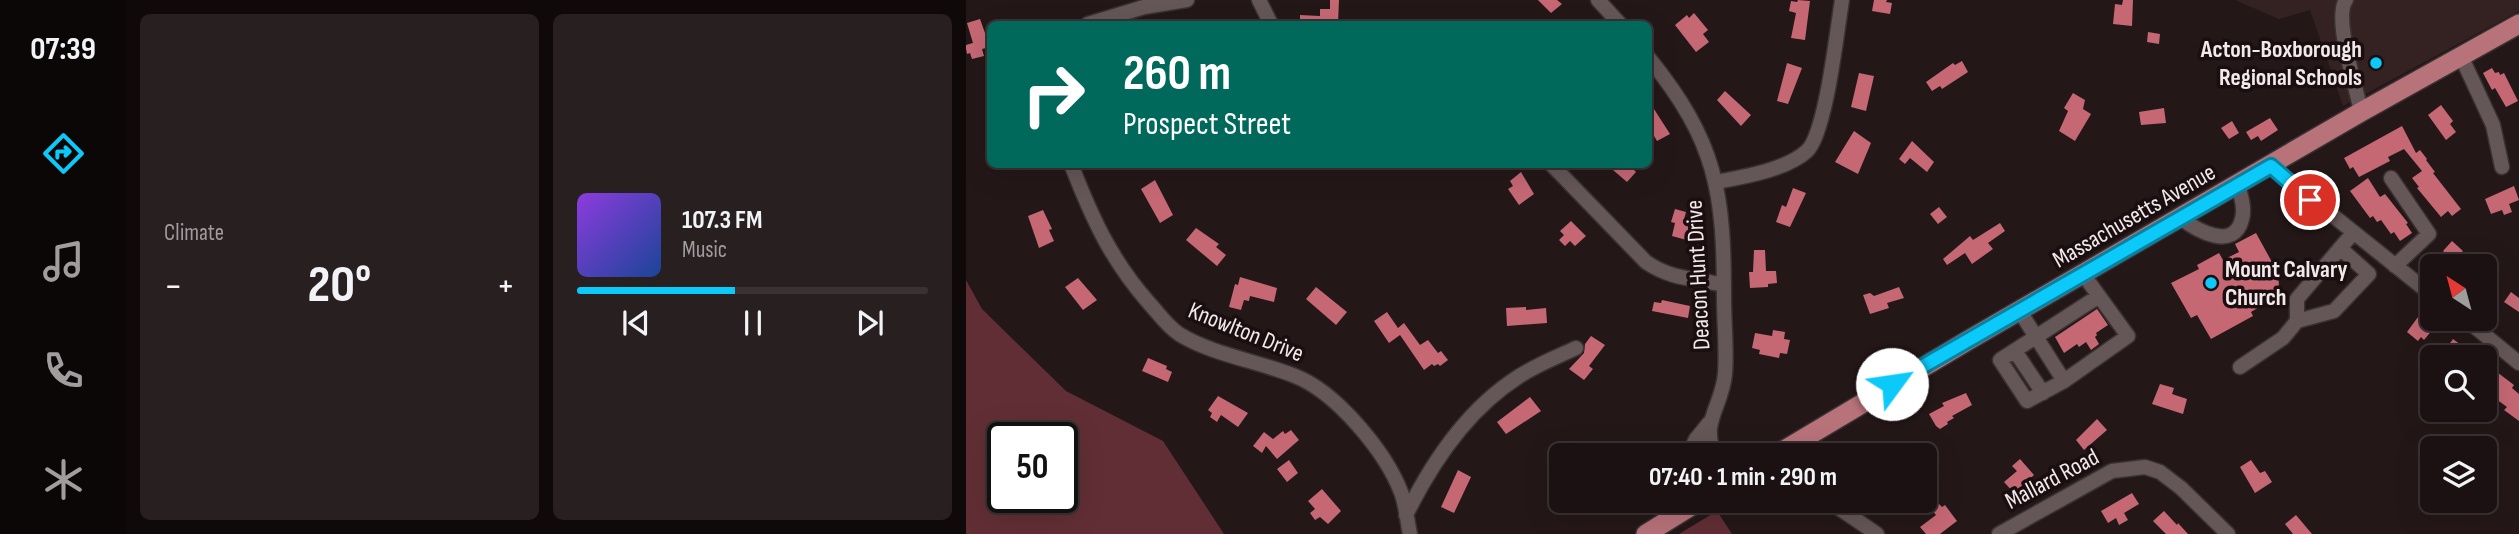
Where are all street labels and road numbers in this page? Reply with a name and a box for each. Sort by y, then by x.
street label: Massachusetts Avenue [2047,158,2221,274]
street label: Deacon Hunt Drive [1680,199,1716,351]
street label: Knowlton Drive [1184,296,1308,368]
street label: Mallard Road [2000,442,2104,516]

